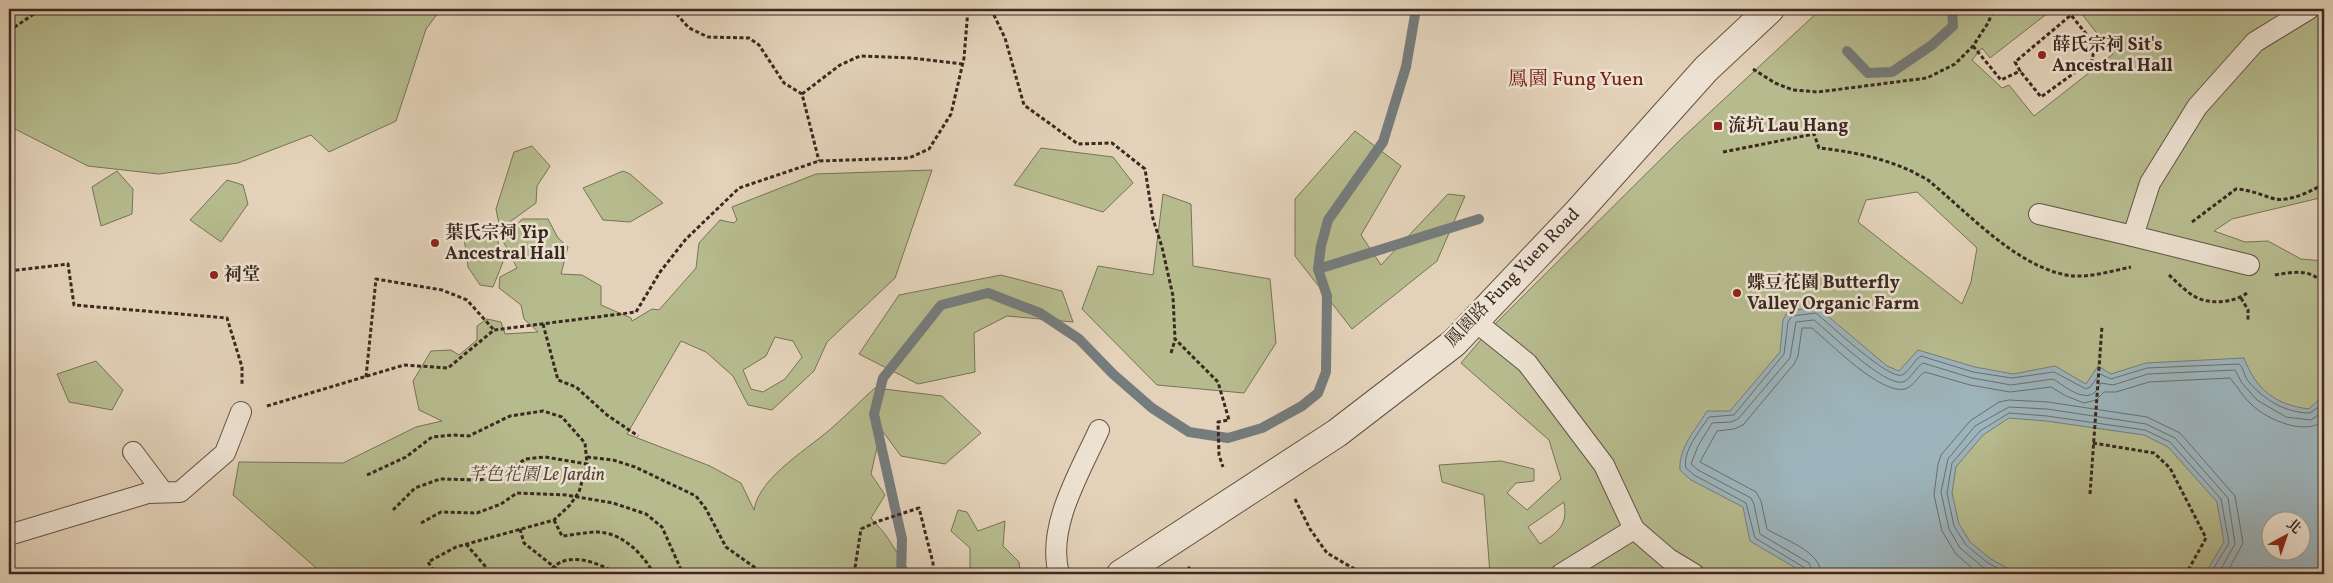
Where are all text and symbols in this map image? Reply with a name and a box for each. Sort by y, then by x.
place label: 薛氏宗祠 Sit's Ancestral Hall [2052,33,2173,79]
marker: 薛氏宗祠 Sit's Ancestral Hall [2036,49,2048,61]
district label: 鳳園 Fung Yuen [1508,66,1644,94]
place label: 流坑 Lau Hang [1728,114,1848,139]
marker: 流坑 Lau Hang [1712,120,1724,132]
street label: 鳳園路 Fung Yuen Road [1440,203,1586,353]
place label: 葉氏宗祠 Yip Ancestral Hall [445,221,566,267]
marker: 葉氏宗祠 Yip Ancestral Hall [429,237,441,249]
place label: 祠堂 [224,263,260,288]
marker: 祠堂 [208,269,220,281]
place label: 蝶豆花園 Butterfly Valley Organic Farm [1747,271,1919,317]
marker: 蝶豆花園 Butterfly Valley Organic Farm [1731,287,1743,299]
park label: 芊色花園 Le Jardin [467,463,605,488]
north arrow [2260,510,2310,560]
text: 北 [2282,515,2305,539]

